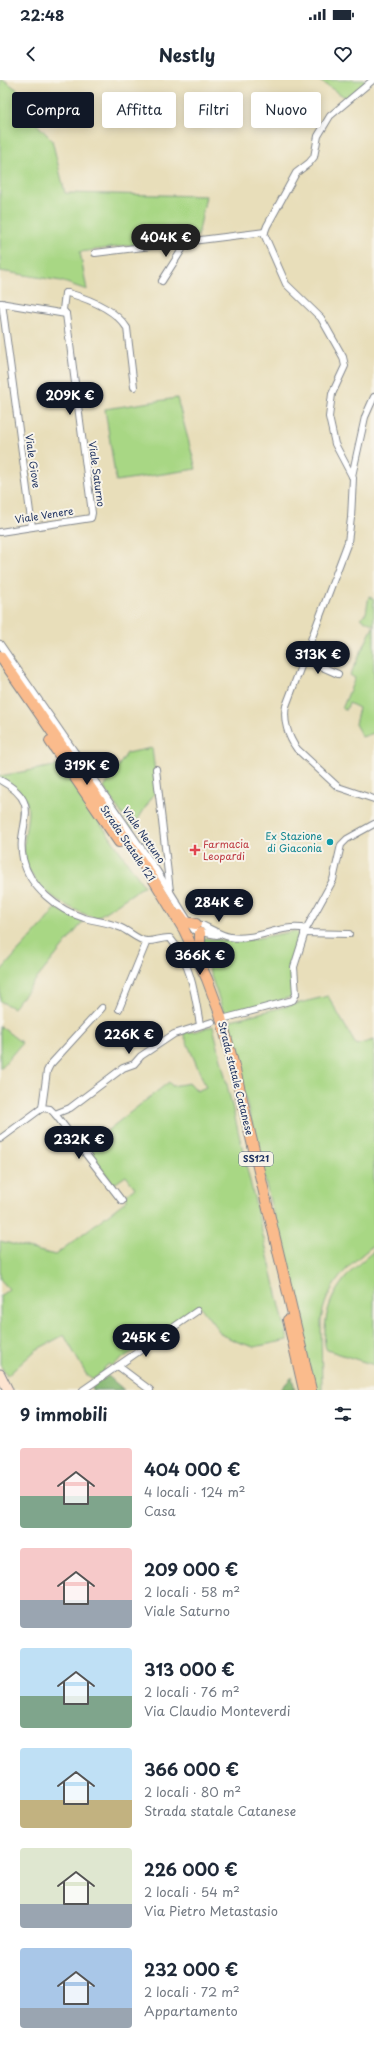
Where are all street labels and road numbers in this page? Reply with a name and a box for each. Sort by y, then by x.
street label: Viale Giove [22,433,45,489]
street label: Viale Saturno [85,440,110,508]
street label: Viale Venere [14,502,75,527]
street label: Strada Statale 121 [97,802,160,884]
street label: Viale Nettuno [119,803,170,866]
street label: Strada statale Catanese [215,1019,258,1136]
road number: SS121 [239,1152,273,1166]

